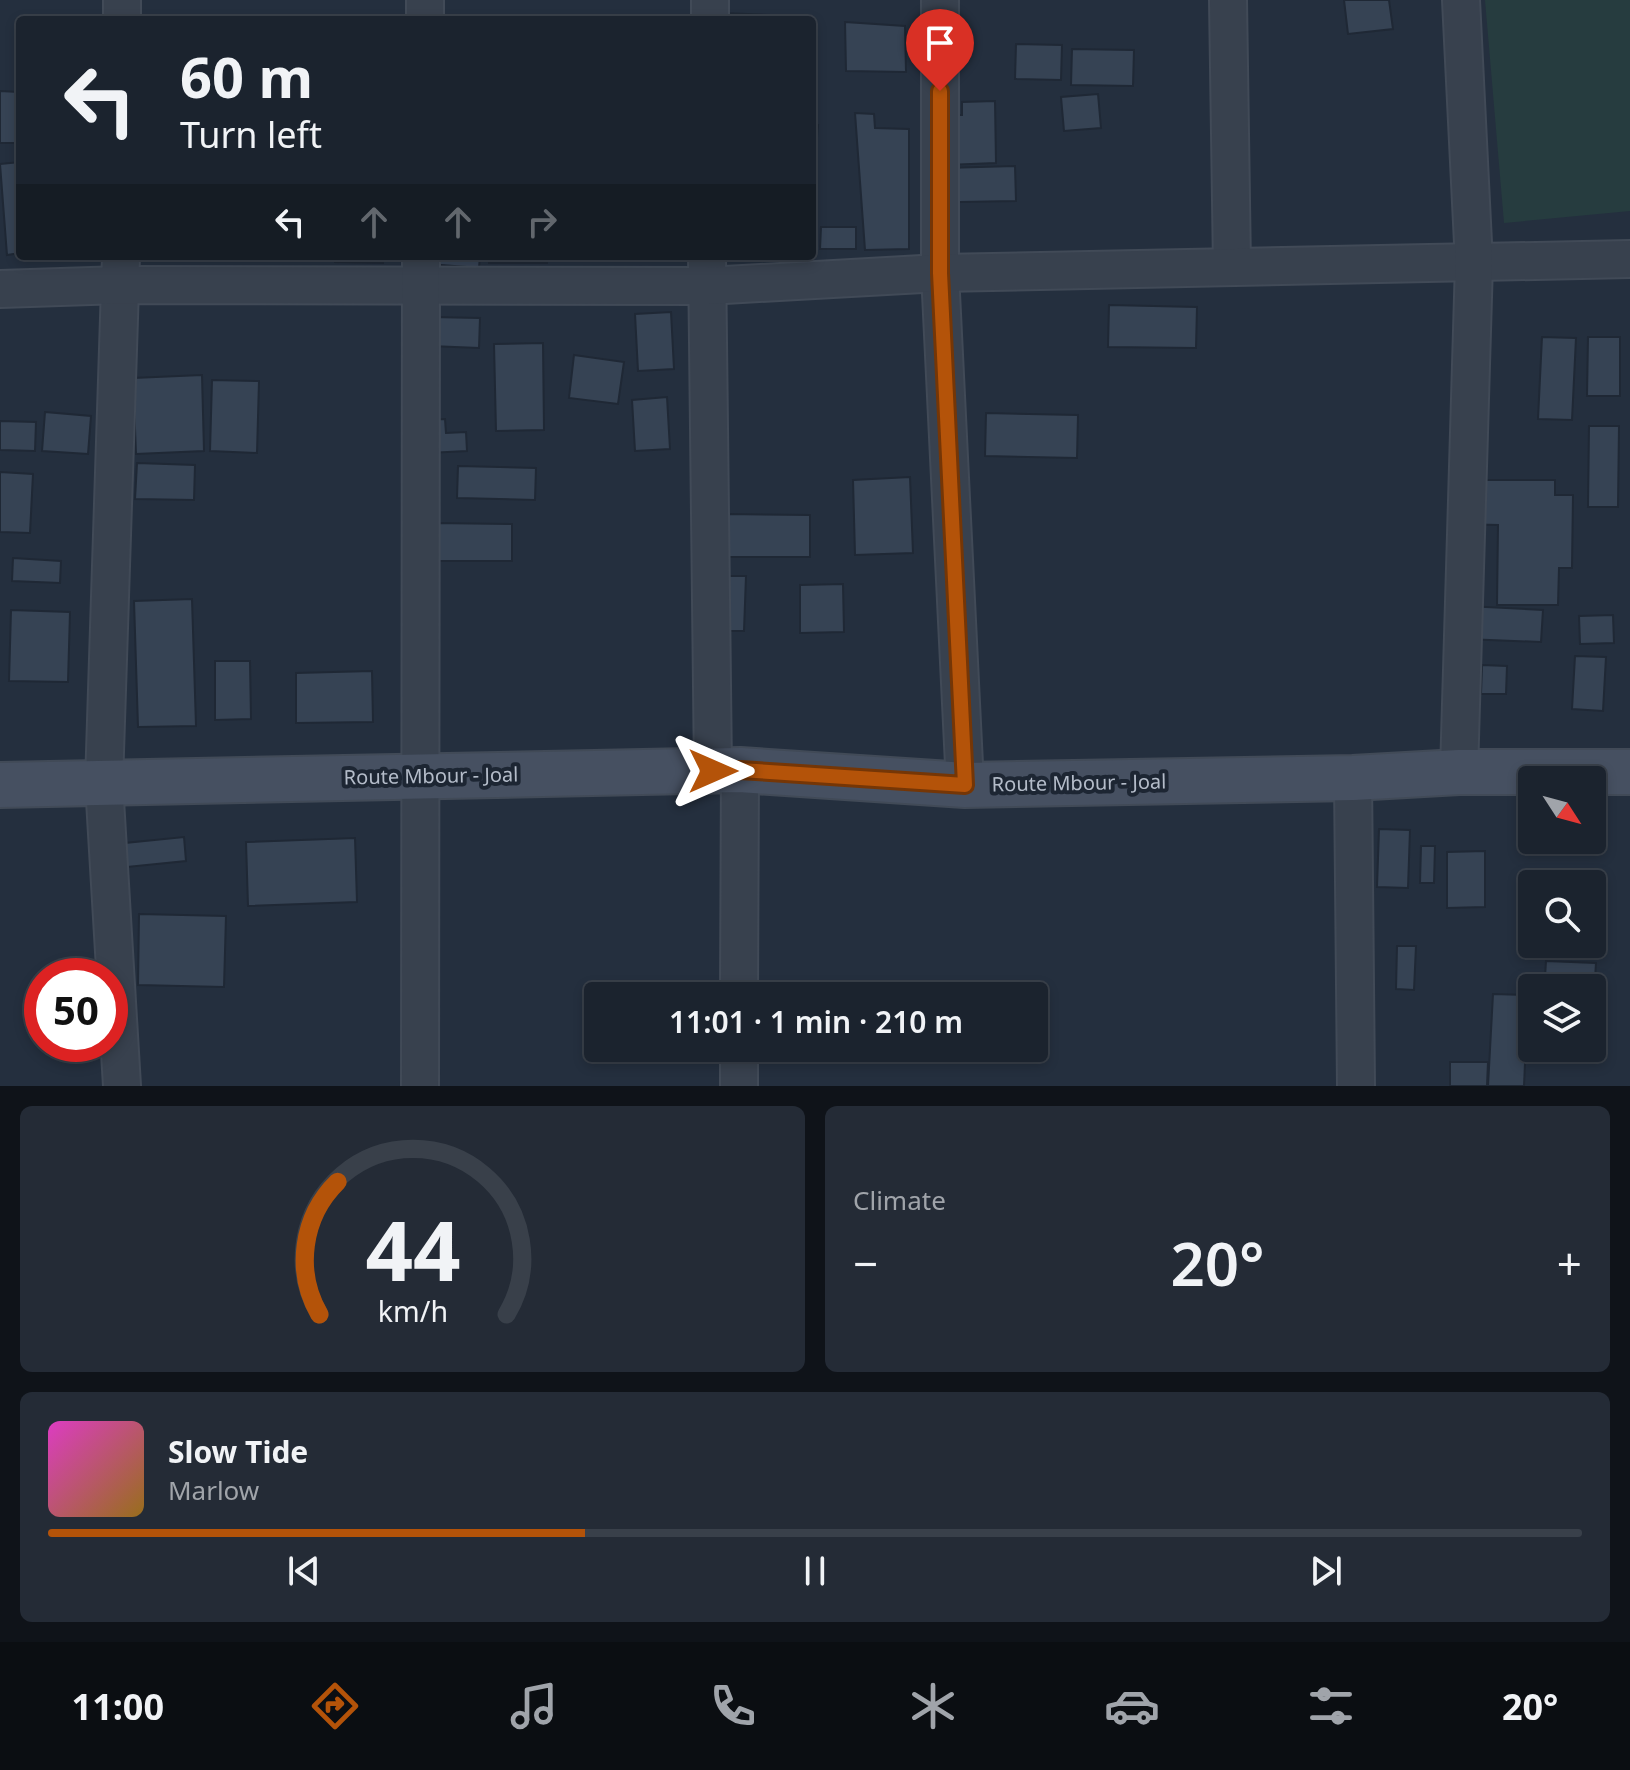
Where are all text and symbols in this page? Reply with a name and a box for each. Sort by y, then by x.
pin [906,9,974,91]
icon: arrive [918,21,962,65]
text: 60 m [180,38,313,114]
icon: left [48,48,152,152]
text: Turn left [180,110,322,159]
icon: left [268,200,312,244]
icon: ahead [352,200,396,244]
icon: ahead [436,200,480,244]
icon: right [520,200,564,244]
position arrow [671,729,755,813]
street label: Route Mbour - Joal [343,760,518,791]
north arrow [1518,766,1606,854]
map controls [1518,766,1606,1062]
street label: Route Mbour - Joal [991,767,1166,798]
button: search [1518,870,1606,958]
speed limit sign: 50 [24,958,128,1062]
button: layers [1518,974,1606,1062]
text: 11:01 · 1 min · 210 m [669,1001,963,1042]
text: Climate [853,1182,946,1218]
text: 44 [365,1192,460,1305]
text: 20° [1170,1222,1265,1304]
text: − [853,1233,878,1293]
text: + [1557,1233,1582,1293]
text: km/h [377,1291,448,1330]
text: Slow Tide [168,1431,308,1472]
text: Marlow [168,1472,259,1508]
icon: previous [282,1549,326,1593]
icon: pause [793,1549,837,1593]
icon: next [1304,1549,1348,1593]
icon: directions [307,1678,363,1734]
icon: music [506,1678,562,1734]
icon: phone [705,1678,761,1734]
icon: climate [905,1678,961,1734]
icon: car [1104,1678,1160,1734]
icon: filters [1303,1678,1359,1734]
text: 11:00 [72,1682,164,1731]
text: 20° [1502,1682,1558,1731]

